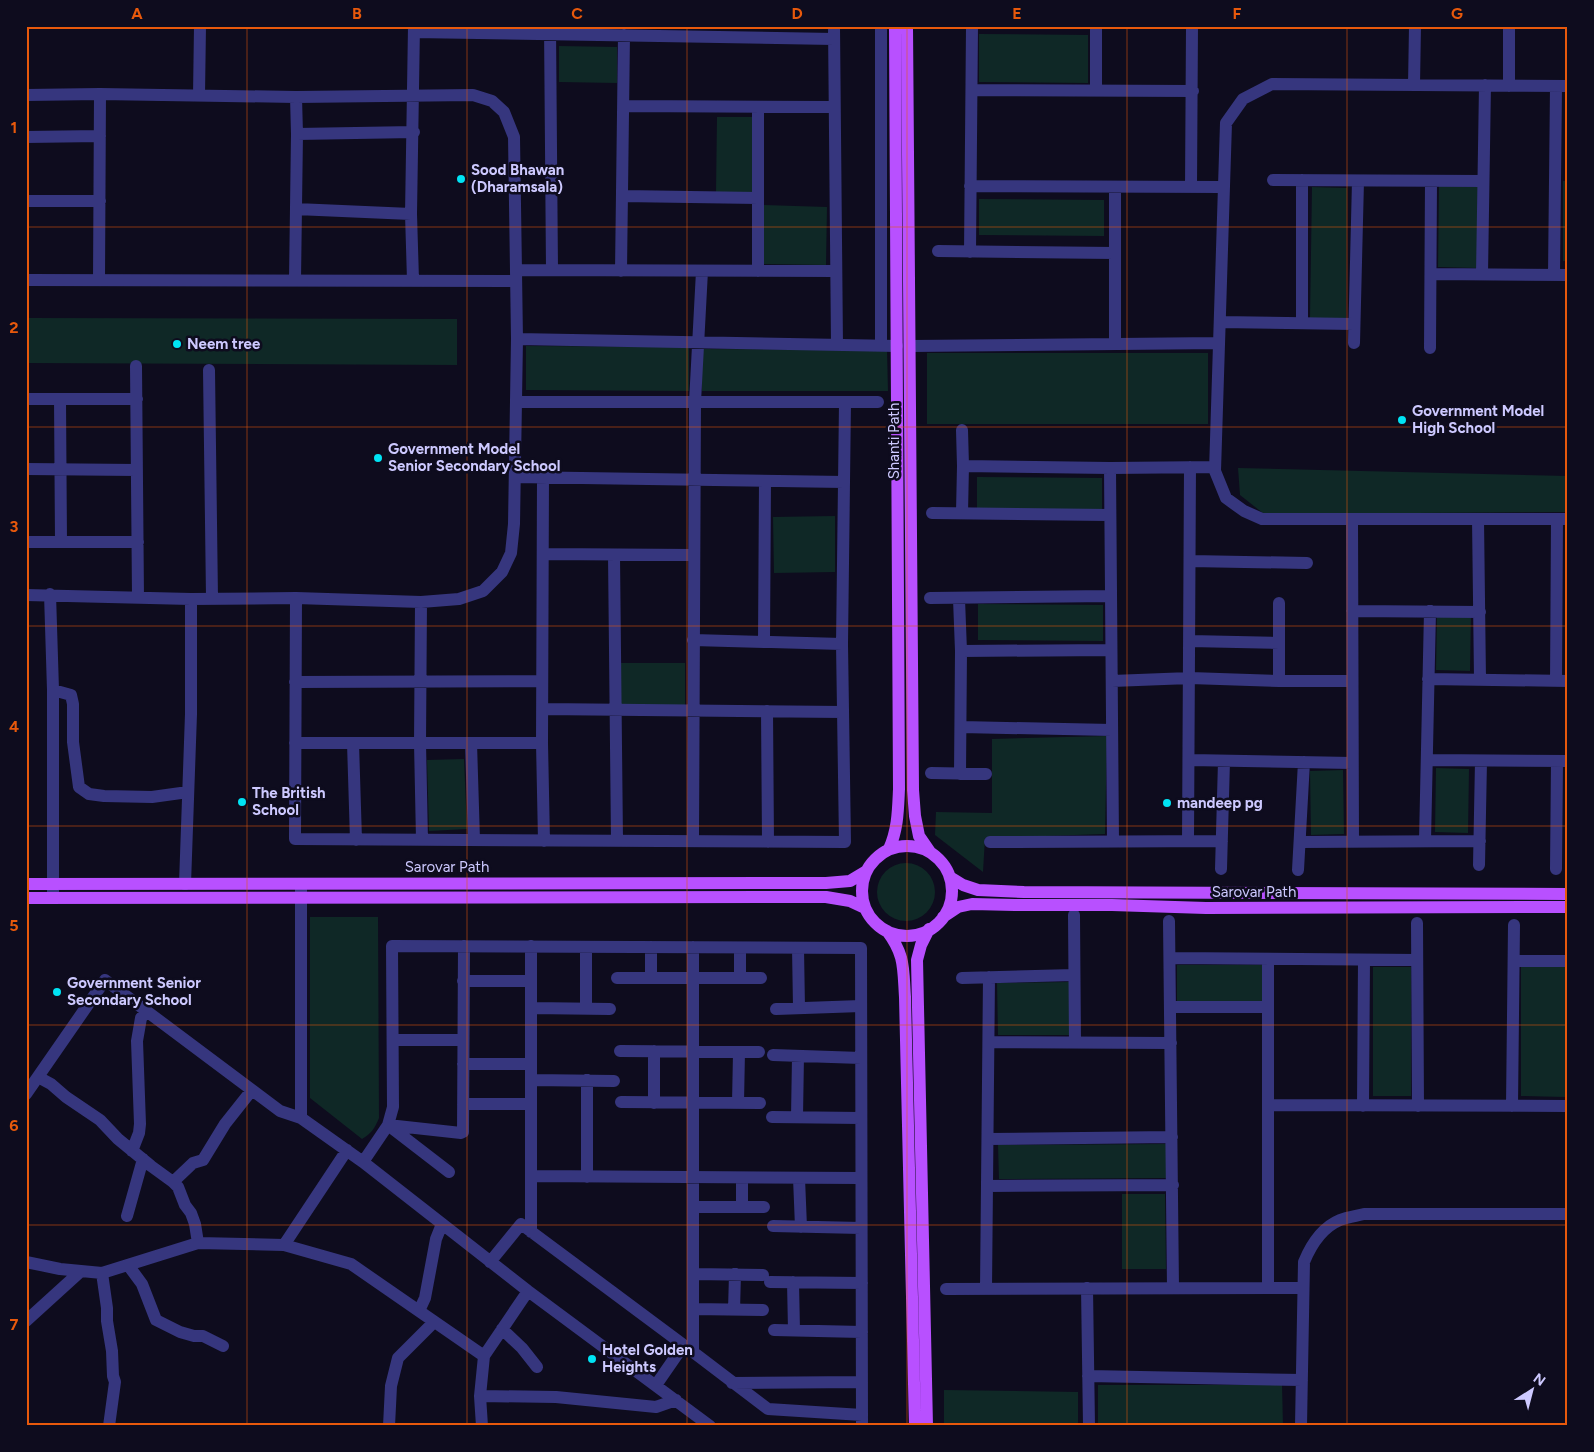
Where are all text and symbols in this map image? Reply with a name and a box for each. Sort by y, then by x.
text: A [131,4,143,23]
text: B [352,4,362,23]
text: C [571,4,583,23]
text: D [791,4,803,23]
text: E [1012,4,1022,23]
text: F [1233,4,1242,23]
text: G [1451,4,1463,23]
text: 1 [11,118,17,137]
place label: Sood Bhawan (Dharamsala) [471,161,564,196]
marker: Sood Bhawan (Dharamsala) [455,173,467,185]
text: 2 [9,318,19,337]
place label: Neem tree [187,335,261,353]
marker: Neem tree [171,338,183,350]
place label: Government Model High School [1412,402,1544,437]
street label: Shanti Path [885,403,903,479]
marker: Government Model High School [1396,414,1408,426]
place label: Government Model Senior Secondary School [388,440,560,475]
marker: Government Model Senior Secondary School [372,452,384,464]
text: 3 [10,517,19,536]
text: 4 [9,717,19,736]
place label: The British School [252,784,326,819]
place label: mandeep pg [1177,794,1263,812]
marker: The British School [236,796,248,808]
marker: mandeep pg [1161,797,1173,809]
street label: Sarovar Path [405,858,489,876]
street label: Sarovar Path [1212,883,1296,901]
text: 5 [9,916,19,935]
place label: Government Senior Secondary School [67,974,201,1009]
marker: Government Senior Secondary School [51,986,63,998]
text: 6 [9,1116,19,1135]
text: 7 [10,1315,19,1334]
place label: Hotel Golden Heights [602,1341,693,1376]
marker: Hotel Golden Heights [586,1353,598,1365]
north arrow [1506,1364,1556,1414]
text: N [1530,1370,1549,1390]

